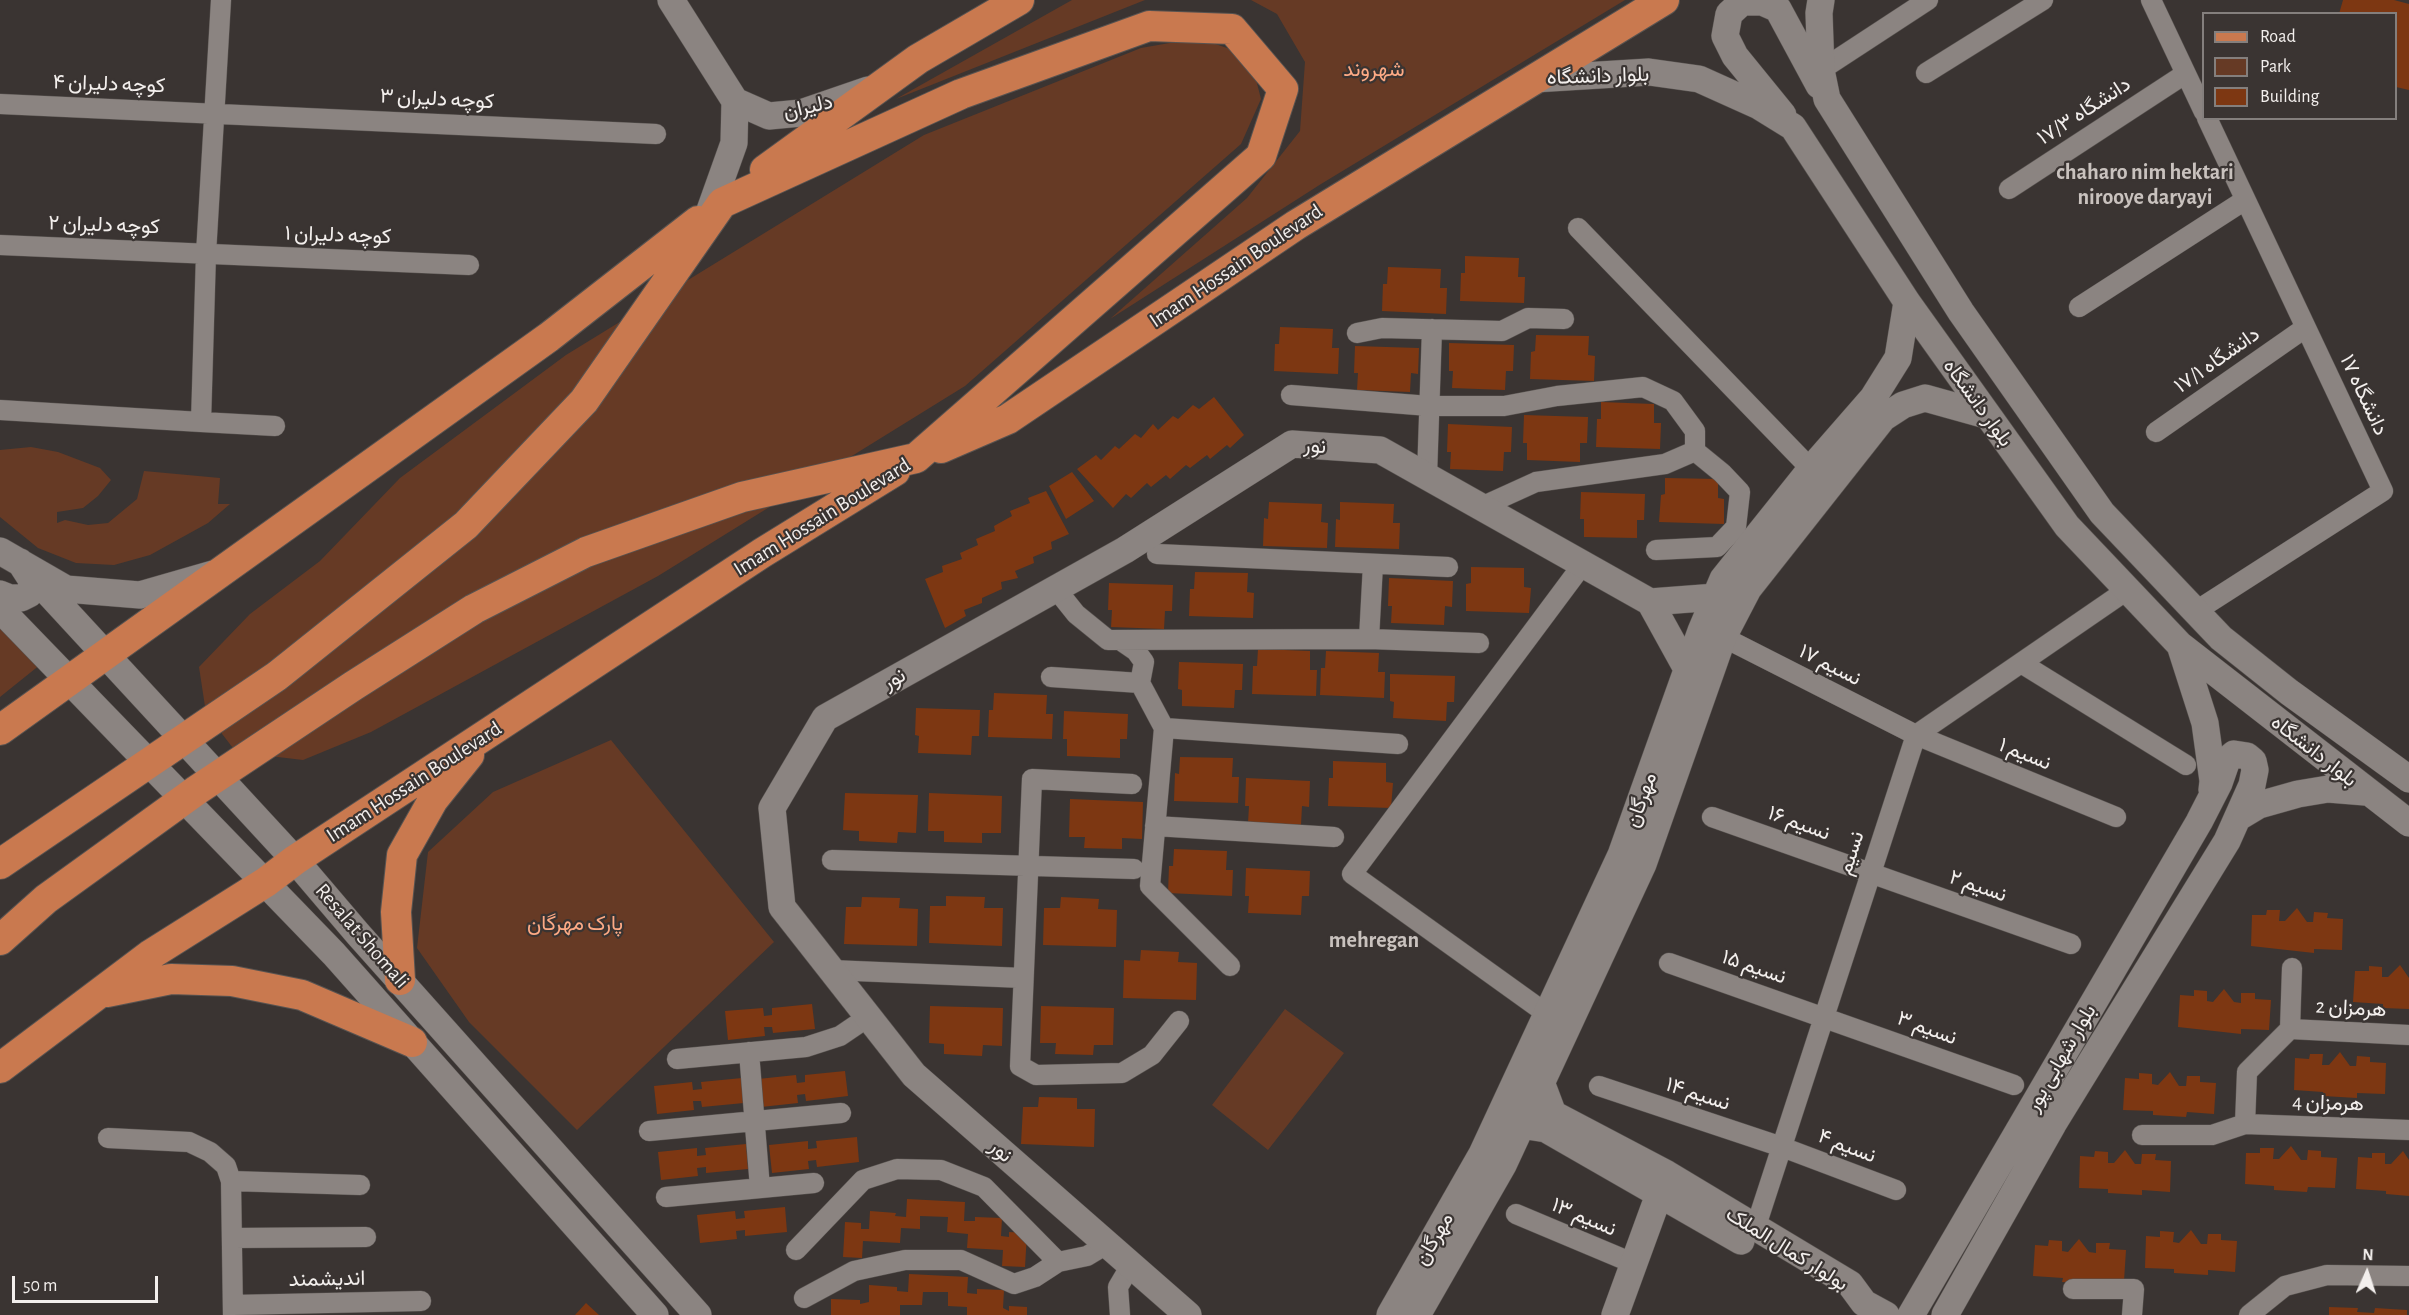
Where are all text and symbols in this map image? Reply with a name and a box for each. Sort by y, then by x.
legend [2202,12,2397,120]
text: Road [2260,28,2296,46]
park label: شهروند [1343,57,1405,83]
text: Park [2260,58,2291,76]
street label: بلوار دانشگاه [1546,62,1650,90]
street label: کوچه دلیران ۴ [52,69,166,99]
street label: دانشگاه ۱۷/۳ [2033,71,2135,151]
street label: کوچه دلیران ۳ [379,83,495,115]
text: Building [2260,88,2319,106]
street label: دلیران [781,89,835,125]
district label: chaharo nim hektari nirooye daryayi [2056,159,2234,210]
street label: Imam Hossain Boulevard [1145,199,1327,333]
street label: کوچه دلیران ۲ [48,210,160,240]
street label: کوچه دلیران ۱ [284,221,392,249]
street label: دانشگاه ۱۷/۱ [2169,321,2265,399]
street label: دانشگاه ۱۷ [2334,350,2394,440]
street label: بلوار دانشگاه [1938,354,2018,452]
street label: نور [1303,433,1327,459]
street label: Imam Hossain Boulevard [729,452,915,582]
street label: نسیم ۱۷ [1795,639,1865,691]
street label: نور [878,663,910,695]
street label: بلوار دانشگاه [2266,710,2362,792]
street label: Imam Hossain Boulevard [322,716,506,848]
street label: نسیم ۱ [1995,732,2055,776]
street label: مهرگان [1619,769,1663,831]
street label: نسیم ۱۶ [1764,800,1834,846]
street label: نسیم [1832,828,1870,878]
street label: نسیم ۲ [1946,864,2010,908]
street label: Resalat Shomali [310,878,414,994]
park label: پارک مهرگان [527,911,623,937]
district label: mehregan [1329,927,1419,953]
street label: نسیم ۱۵ [1718,944,1790,990]
street label: هرمزان 2 [2315,994,2387,1022]
street label: بلوار شهابی پور [2020,1000,2102,1116]
street label: نسیم ۳ [1894,1006,1960,1050]
street label: نسیم ۱۴ [1663,1072,1733,1116]
street label: هرمزان 4 [2292,1089,2364,1117]
street label: نسیم ۴ [1814,1123,1880,1169]
street label: نور [984,1134,1018,1168]
street label: نسیم ۱۳ [1548,1192,1620,1242]
street label: بولوار کمال الملک [1721,1201,1853,1297]
street label: مهرگان [1409,1208,1459,1270]
north arrow [2337,1243,2397,1303]
text: N [2362,1247,2374,1263]
scale bar [15,1264,160,1302]
street label: اندیشمند [288,1266,366,1292]
text: 50 m [23,1277,57,1295]

